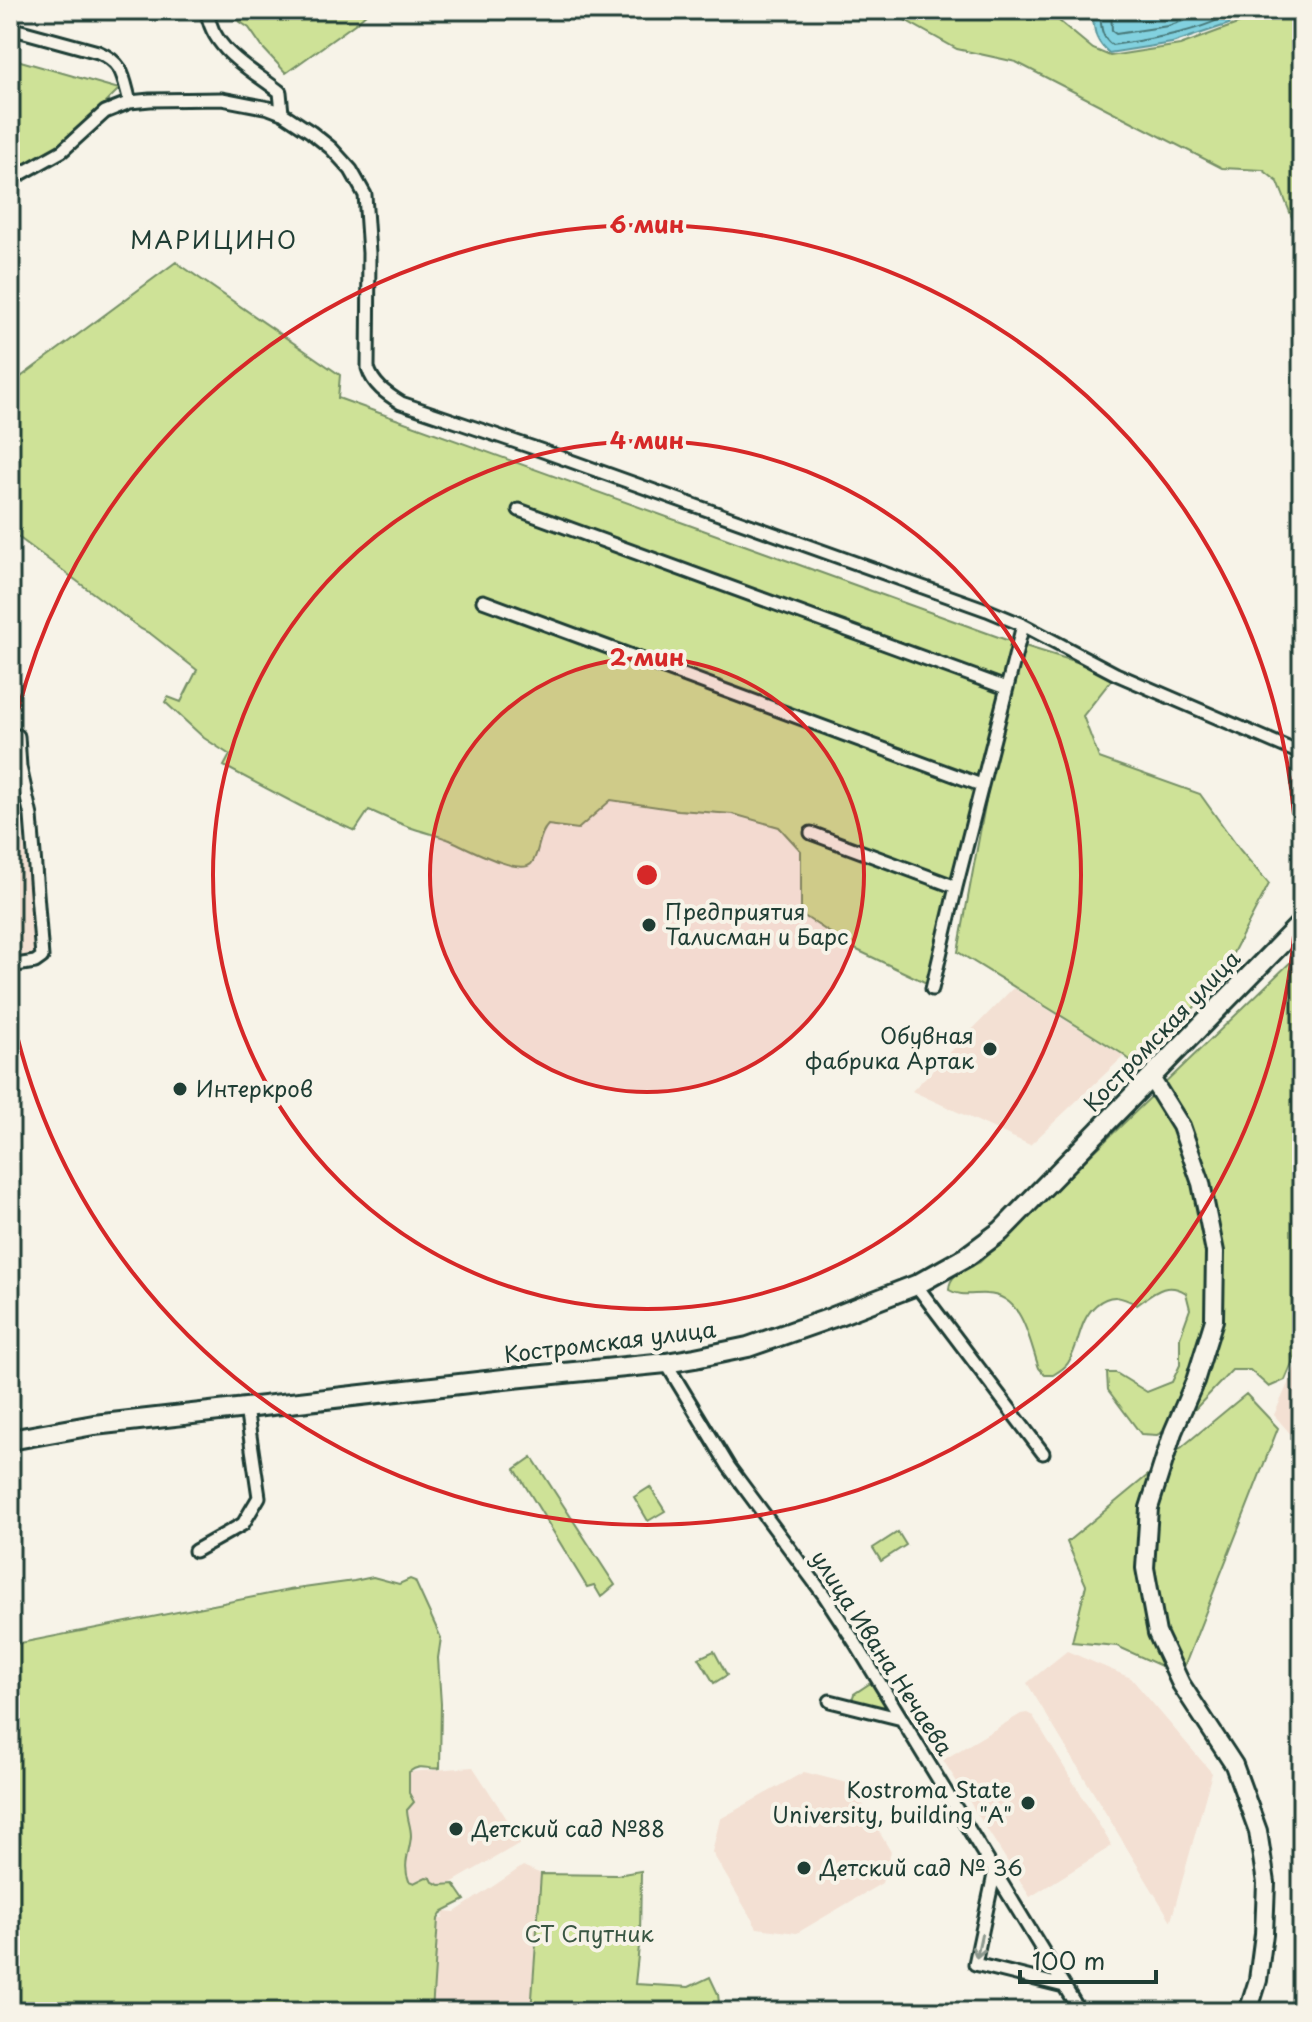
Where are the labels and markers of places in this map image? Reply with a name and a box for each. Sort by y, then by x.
centre of rings [633,861,661,889]
place label: Предприятия Талисман и Барс [665,894,848,952]
marker: Предприятия Талисман и Барс [640,916,658,934]
place label: Обувная фабрика Артак [805,1018,975,1076]
marker: Обувная фабрика Артак [981,1040,999,1058]
place label: Интеркров [196,1071,313,1104]
marker: Интеркров [171,1080,189,1098]
place label: Kostroma State University, building "A" [772,1772,1012,1830]
marker: Kostroma State University, building "A" [1019,1794,1037,1812]
place label: Детский сад №88 [471,1811,665,1844]
marker: Детский сад №88 [447,1820,465,1838]
place label: Детский сад № 36 [819,1850,1023,1883]
marker: Детский сад № 36 [795,1859,813,1877]

